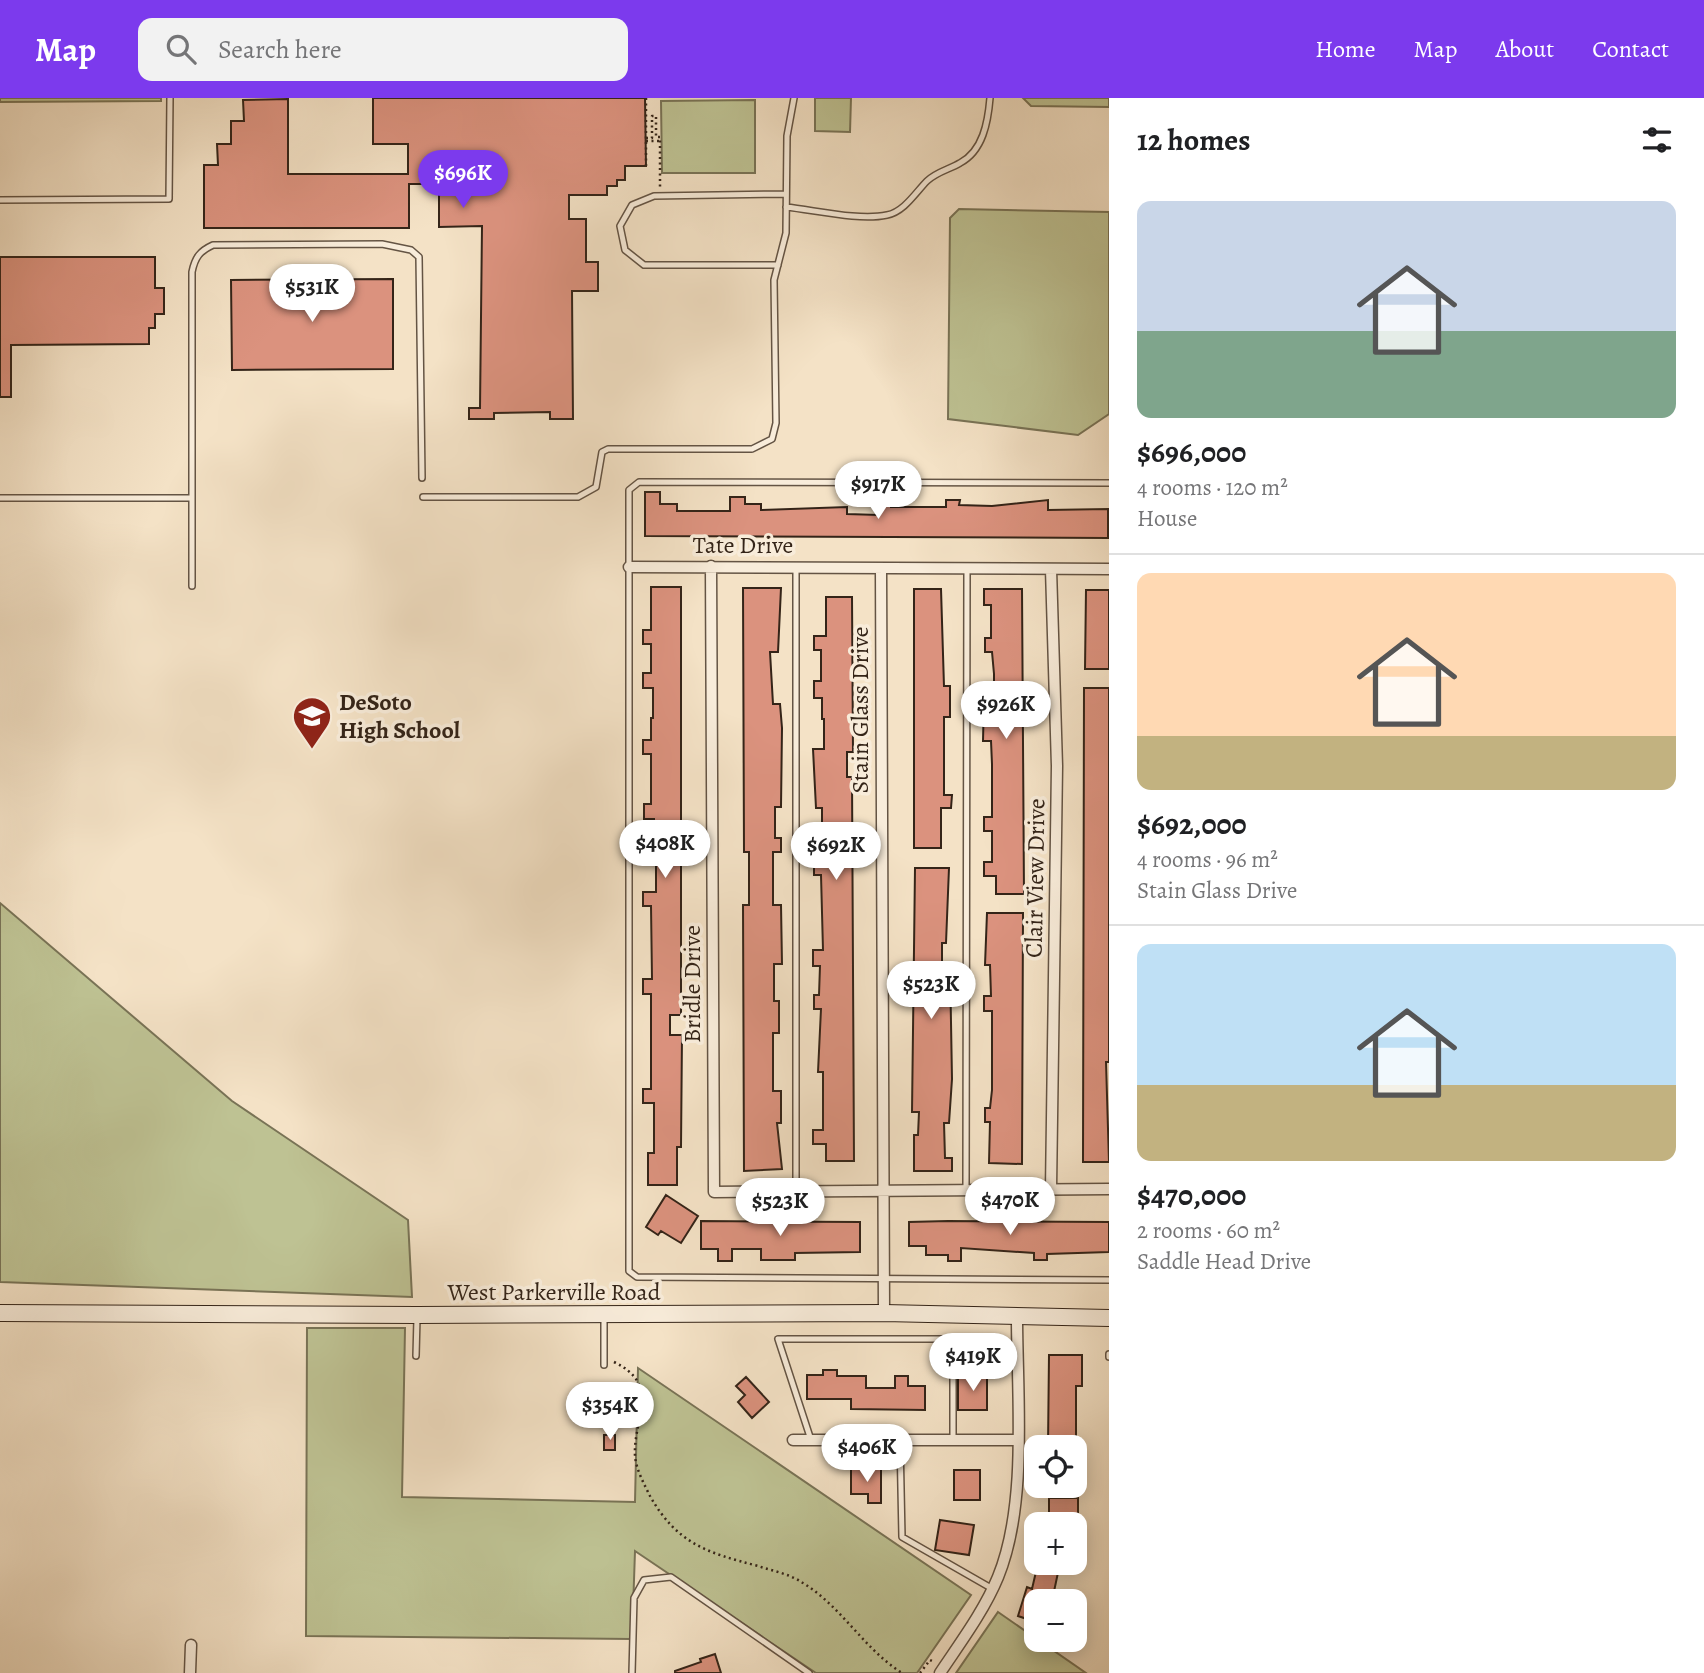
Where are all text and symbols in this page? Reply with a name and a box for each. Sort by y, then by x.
search box [138,18,628,81]
text: Map [35,27,96,72]
icon: search [162,30,200,68]
text: Search here [218,32,342,67]
text: Home [1315,33,1376,65]
text: Map [1414,33,1458,65]
text: About [1496,33,1554,65]
text: Contact [1592,33,1669,65]
text: 12 homes [1137,120,1250,160]
icon: filters [1638,121,1676,159]
pin: $696K [414,150,512,210]
text: $696K [434,157,492,188]
icon: home [1344,247,1470,373]
pin: $531K [263,264,361,324]
text: $531K [285,271,339,302]
text: $696,000 [1137,432,1246,472]
pin: $917K [829,462,927,521]
text: $917K [851,468,905,499]
text: 4 rooms · 120 m² [1137,472,1288,503]
text: House [1137,503,1197,534]
street label: Tate Drive [693,529,793,561]
icon: home [1344,619,1470,745]
street label: Stain Glass Drive [844,626,876,794]
pin: $926K [957,682,1055,741]
place label: DeSoto High School [339,686,461,746]
text: $926K [977,688,1035,719]
school or university icon: DeSoto High School [291,695,333,750]
street label: Clair View Drive [1018,798,1052,958]
text: $692,000 [1137,804,1247,844]
pin: $408K [616,820,714,880]
pin: $692K [787,822,885,882]
text: $408K [635,827,695,858]
text: $692K [807,829,865,860]
text: 4 rooms · 96 m² [1137,844,1278,875]
text: Stain Glass Drive [1137,875,1297,906]
street label: Bridle Drive [676,925,708,1043]
pin: $523K [882,962,980,1021]
text: $523K [903,968,959,999]
icon: home [1344,990,1470,1116]
text: $470,000 [1137,1175,1246,1215]
pin: $523K [731,1178,829,1238]
pin: $470K [961,1178,1059,1237]
text: $470K [981,1184,1039,1215]
text: $523K [752,1185,808,1216]
text: 2 rooms · 60 m² [1137,1215,1280,1246]
text: Saddle Head Drive [1137,1246,1311,1277]
street label: West Parkerville Road [446,1276,661,1308]
pin: $419K [924,1334,1022,1393]
text: $419K [945,1340,1001,1371]
pin: $354K [561,1382,659,1442]
text: $354K [582,1389,638,1420]
pin: $406K [818,1424,916,1484]
text: $406K [838,1431,896,1462]
map controls [1024,1435,1087,1652]
button: locate [1024,1435,1087,1498]
button: + [1024,1512,1087,1575]
button: − [1024,1589,1087,1652]

